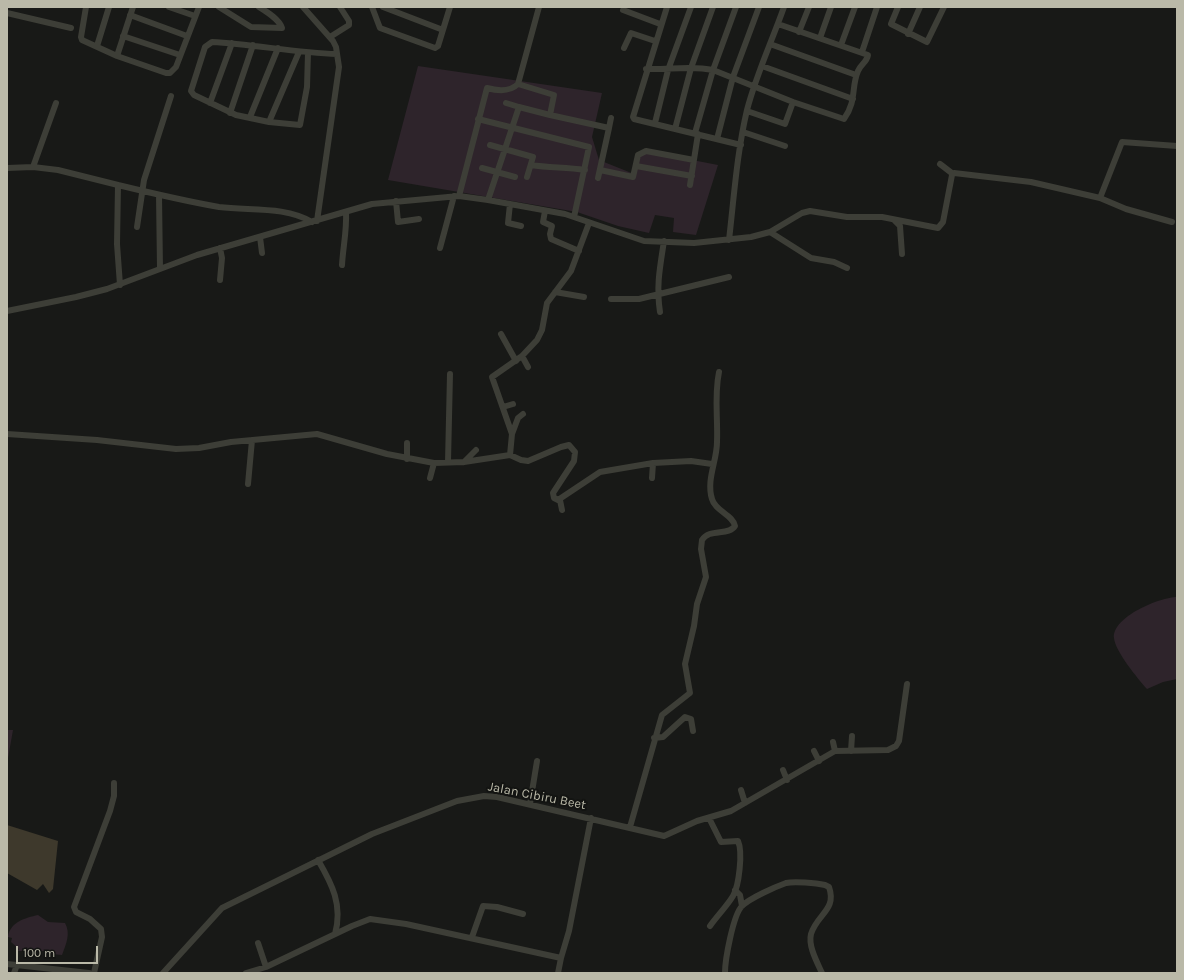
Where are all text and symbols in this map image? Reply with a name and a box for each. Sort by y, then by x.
street label: Jalan Cibiru Beet [487,779,587,813]
scale bar [18,938,100,964]
text: 100 m [23,946,55,960]

